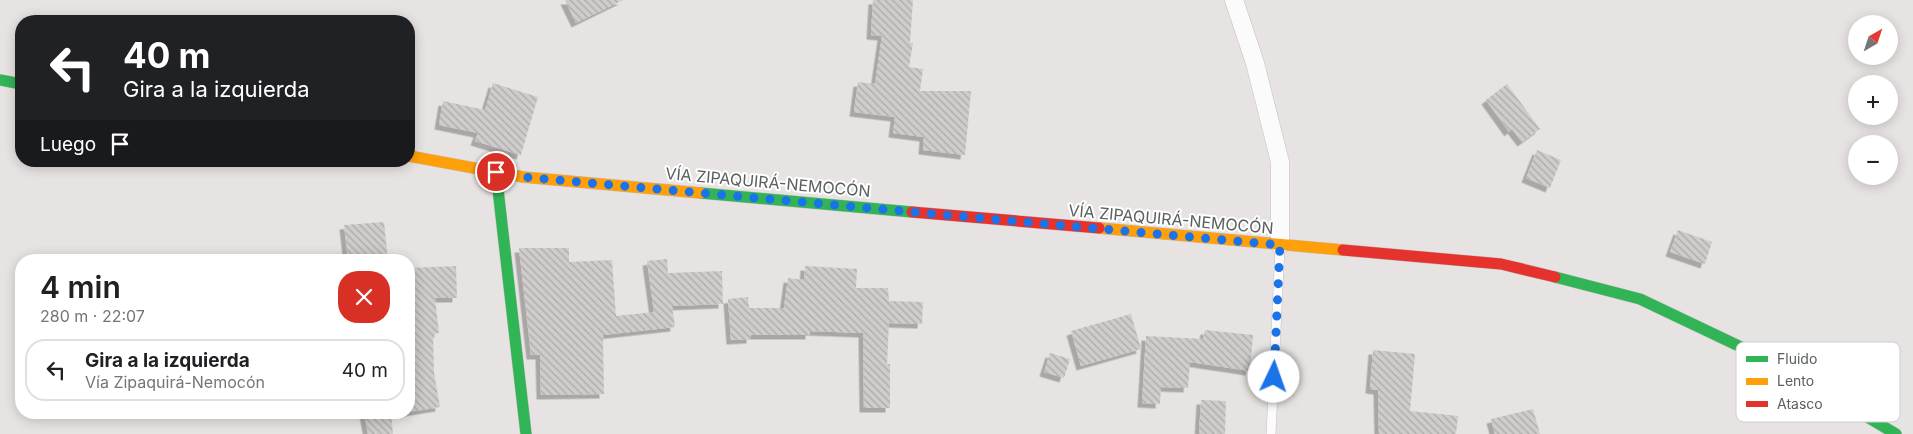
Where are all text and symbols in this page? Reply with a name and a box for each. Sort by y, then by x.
north arrow [1848,15,1898,65]
map controls [1848,15,1898,185]
text: 40 m [123,34,211,76]
icon: left [40,35,105,100]
button: + [1848,75,1898,125]
text: Gira a la izquierda [123,76,310,102]
icon: arrive [106,130,134,158]
text: Luego [40,133,96,156]
button: − [1848,135,1898,185]
pin [475,151,517,193]
icon: arrive [482,158,510,186]
street label: VÍA ZIPAQUIRÁ-NEMOCÓN [665,163,871,201]
street label: VÍA ZIPAQUIRÁ-NEMOCÓN [1068,200,1274,238]
text: 4 min [40,269,121,305]
button: close [338,271,390,323]
text: 280 m · 22:07 [40,306,145,326]
legend [1736,342,1900,422]
text: Gira a la izquierda [85,349,250,372]
position arrow [1247,350,1299,402]
text: Fluido [1777,350,1817,367]
icon: left [42,356,70,384]
text: 40 m [342,359,388,382]
text: Vía Zipaquirá-Nemocón [85,372,265,392]
text: Lento [1777,372,1814,389]
text: Atasco [1777,395,1823,412]

